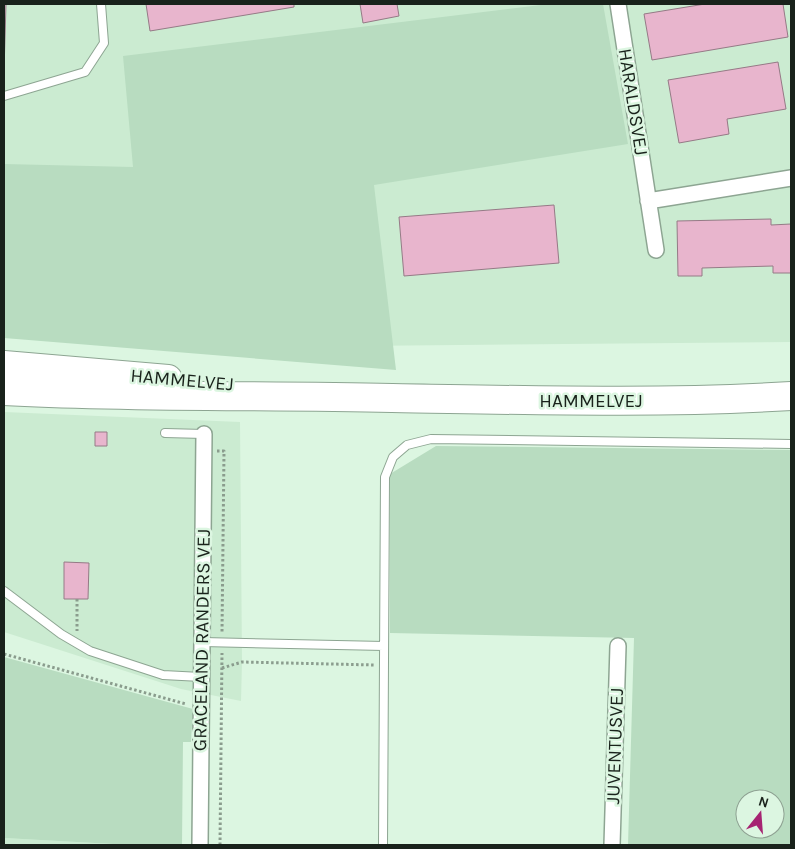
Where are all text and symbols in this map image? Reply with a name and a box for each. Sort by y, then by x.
street label: HARALDSVEJ [614,47,652,157]
street label: HAMMELVEJ [129,365,235,395]
street label: HAMMELVEJ [539,390,643,412]
street label: GRACELAND RANDERS VEJ [189,529,215,751]
street label: JUVENTUSVEJ [602,687,628,805]
north arrow [735,789,785,839]
text: N [756,792,771,812]

